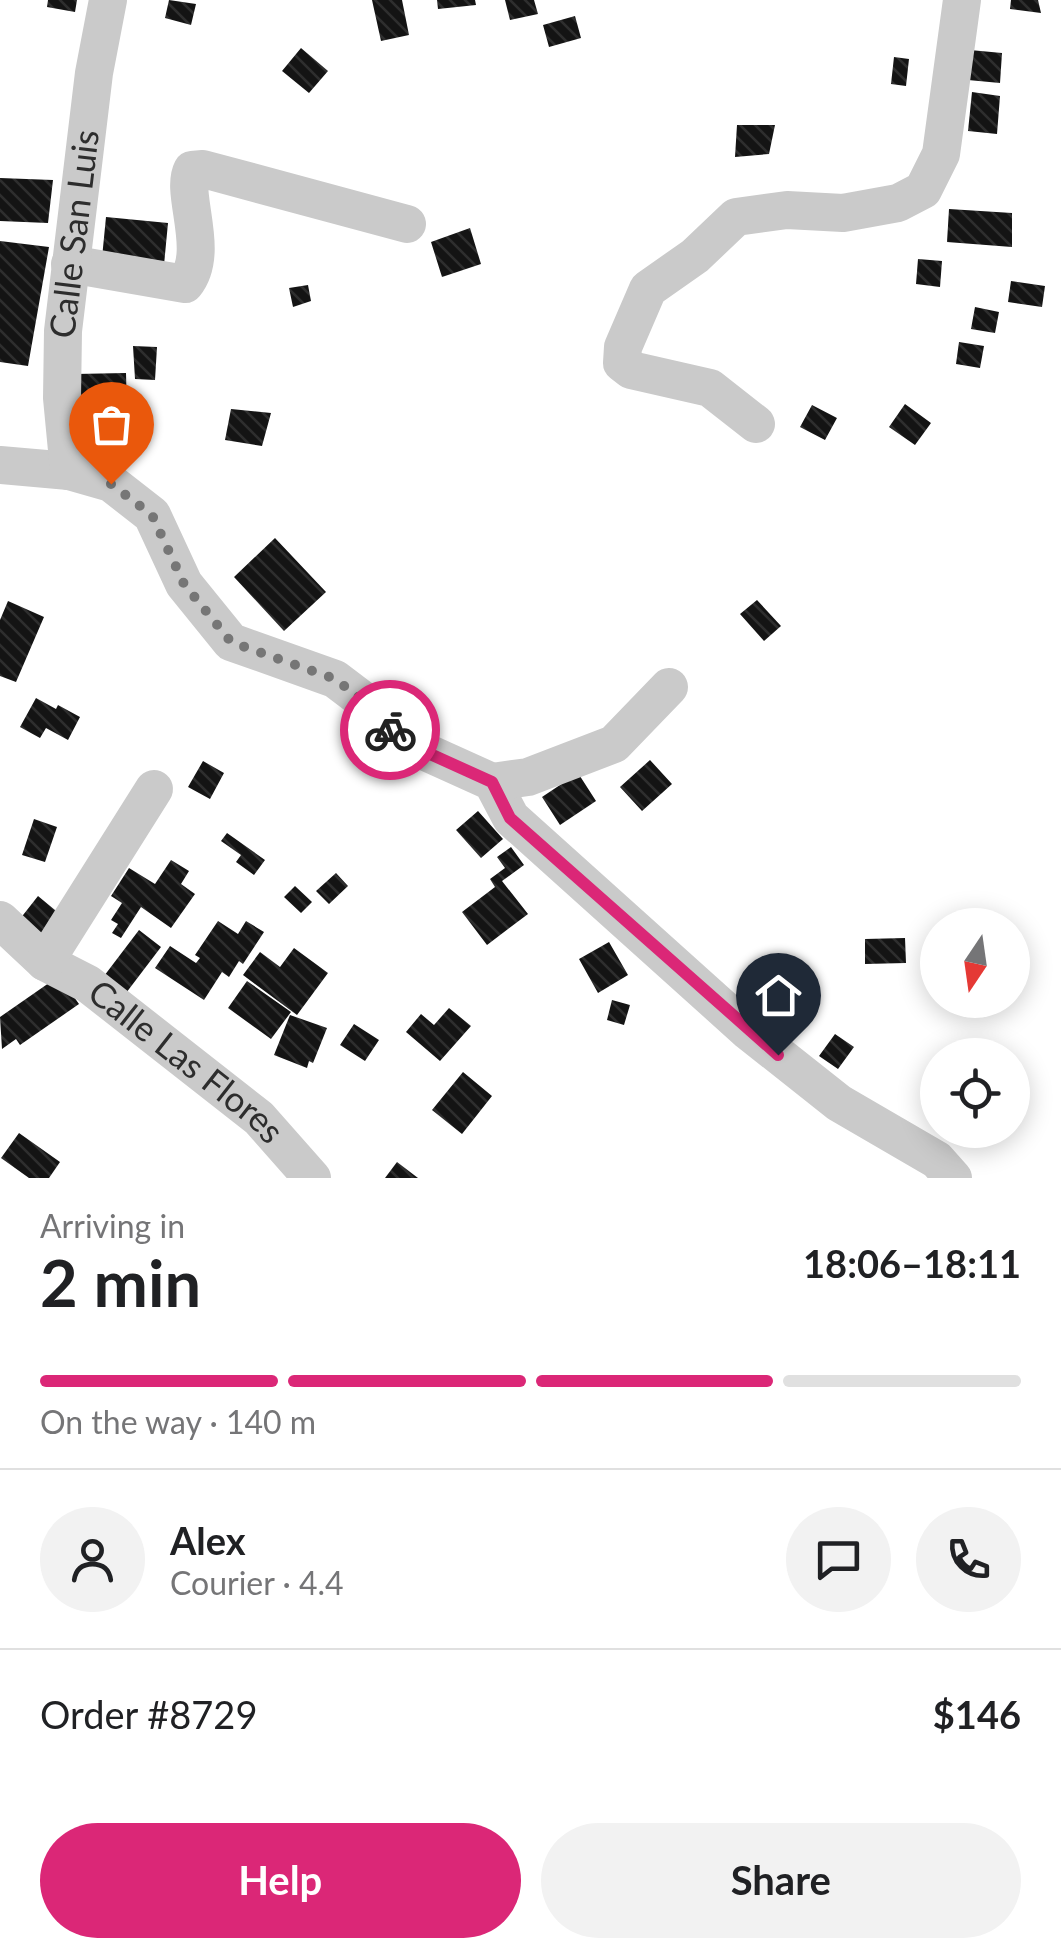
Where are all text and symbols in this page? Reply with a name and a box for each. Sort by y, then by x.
street label: Calle San Luis [39,127,106,340]
pin [69,382,154,485]
icon: bag [84,397,139,452]
courier [340,680,440,780]
icon: bike [363,703,418,758]
north arrow [920,908,1030,1018]
map controls [920,908,1030,1148]
pin [736,953,821,1056]
icon: home [751,968,806,1023]
street label: Calle Las Flores [81,970,294,1151]
button: locate [920,1038,1030,1148]
text: Arriving in [40,1206,185,1245]
text: 18:06–18:11 [803,1240,1021,1286]
text: 2 min [40,1243,201,1321]
text: On the way · 140 m [40,1402,316,1441]
button: person [40,1507,145,1612]
button: chat [786,1507,891,1612]
button: phone [916,1507,1021,1612]
text: Alex [170,1517,246,1563]
text: Courier · 4.4 [170,1563,344,1602]
text: Order #8729 [40,1691,257,1737]
text: $146 [933,1691,1021,1737]
button: Help [40,1823,521,1938]
button: Share [541,1823,1021,1938]

